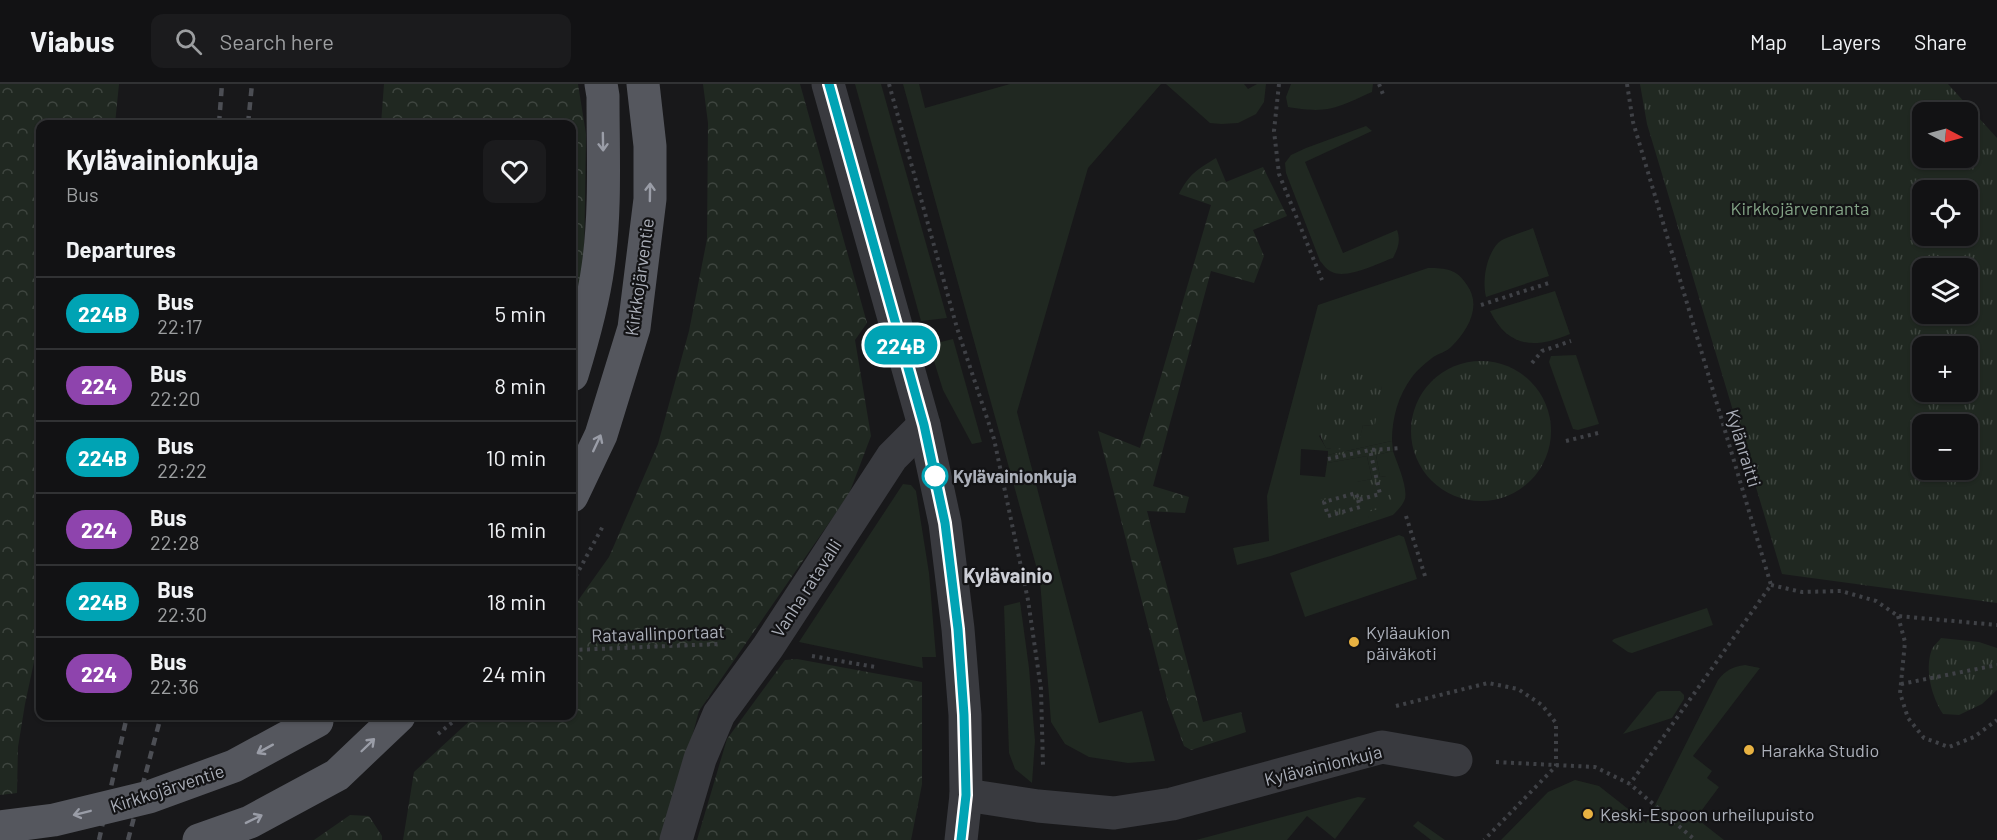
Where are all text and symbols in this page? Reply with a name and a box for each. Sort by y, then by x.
search box [151,14,571,68]
text: Viabus [30,24,115,58]
icon: search [172,25,205,58]
text: Search here [220,28,334,54]
text: Map [1750,29,1787,54]
text: Layers [1820,29,1881,54]
text: Share [1914,29,1967,54]
north arrow [1912,102,1978,168]
map controls [1912,102,1978,480]
one-way arrow [597,132,609,152]
button: heart [483,140,546,203]
text: Kylävainionkuja [66,142,258,176]
button: locate [1912,180,1978,246]
text: Bus [66,182,99,206]
one-way arrow [644,183,655,203]
park label: Kirkkojärvenranta [1731,197,1870,219]
street label: Kirkkojärventie [620,217,658,337]
text: Departures [66,236,176,262]
button: layers [1912,258,1978,324]
text: Bus [157,288,194,314]
text: 5 min [495,300,546,326]
text: 224B [78,301,127,326]
text: 22:17 [157,314,202,338]
line badge: 224B [859,326,943,364]
text: 224B [876,333,926,358]
button: + [1912,336,1978,402]
text: Bus [150,360,187,386]
text: 8 min [494,372,546,398]
text: 224 [81,373,117,398]
text: 22:20 [150,386,200,410]
street label: Kylänraitti [1722,407,1766,489]
button: − [1912,414,1978,480]
text: Bus [157,432,194,458]
one-way arrow [591,435,603,453]
text: 10 min [486,444,546,470]
text: 224B [78,445,127,470]
text: 22:22 [157,458,207,482]
marker: Kylävainionkuja [922,463,948,489]
place label: Kylävainionkuja [953,465,1077,487]
text: Bus [150,504,187,530]
text: 16 min [487,516,546,542]
text: 224 [81,517,117,542]
text: 22:28 [150,530,199,554]
street label: Vanha ratavalli [766,535,846,641]
district label: Kylävainio [963,563,1053,587]
text: Bus [157,576,194,602]
text: 18 min [487,588,546,614]
text: 224B [78,589,127,614]
text: 22:30 [157,602,207,626]
street label: Ratavallinportaat [591,620,725,646]
place label: Kyläaukion päiväkoti [1366,621,1450,664]
marker: Kyläaukion päiväkoti [1347,635,1361,649]
text: Bus [150,648,187,674]
text: 24 min [482,660,546,686]
text: 224 [81,661,117,686]
text: 22:36 [150,674,199,698]
one-way arrow [360,738,375,752]
place label: Harakka Studio [1761,739,1879,761]
street label: Kylävainionkuja [1262,740,1384,790]
marker: Harakka Studio [1742,743,1756,757]
one-way arrow [257,744,275,755]
street label: Kirkkojärventie [107,759,227,817]
place label: Keski-Espoon urheilupuisto [1600,803,1814,825]
marker: Keski-Espoon urheilupuisto [1581,807,1595,821]
one-way arrow [73,808,92,820]
one-way arrow [244,813,262,825]

